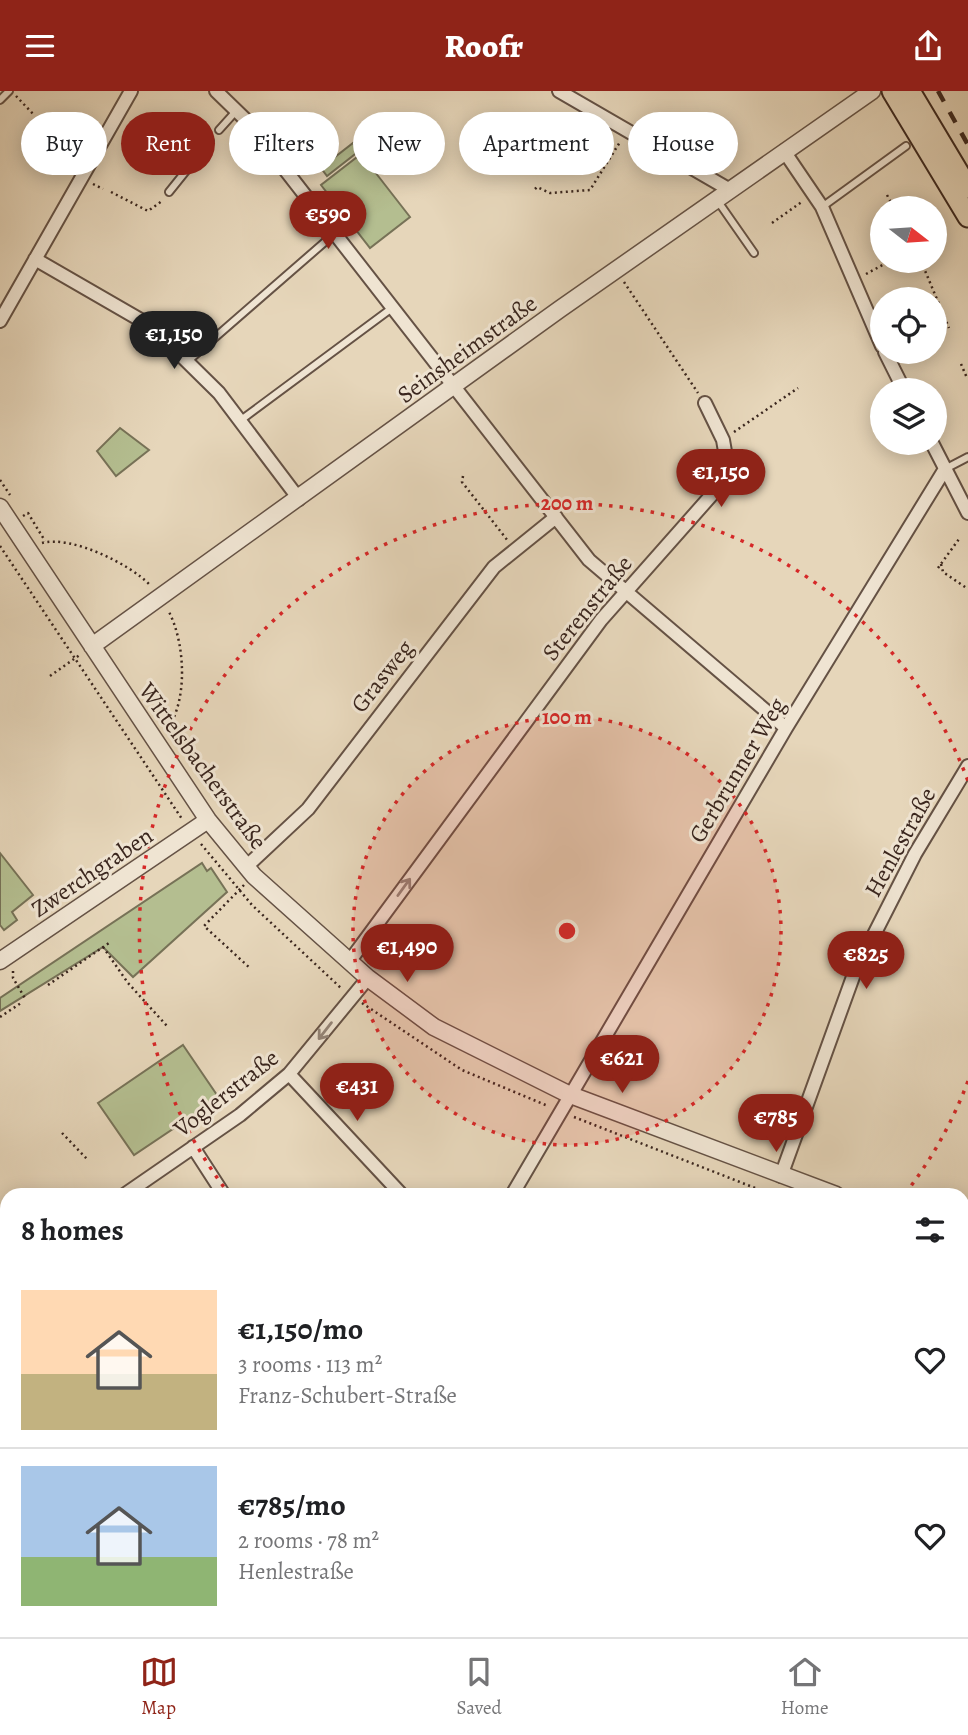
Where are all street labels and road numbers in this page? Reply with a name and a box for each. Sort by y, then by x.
street label: Seinsheimstraße [391,287,543,411]
street label: Sterenstraße [535,549,639,667]
street label: Grasweg [343,633,421,719]
street label: Wittelsbacherstraße [131,675,274,856]
street label: Gerbrunner Weg [681,691,793,849]
street label: Henlestraße [857,781,943,903]
street label: Zwerchgraben [25,819,159,925]
street label: Voglerstraße [166,1042,285,1145]

